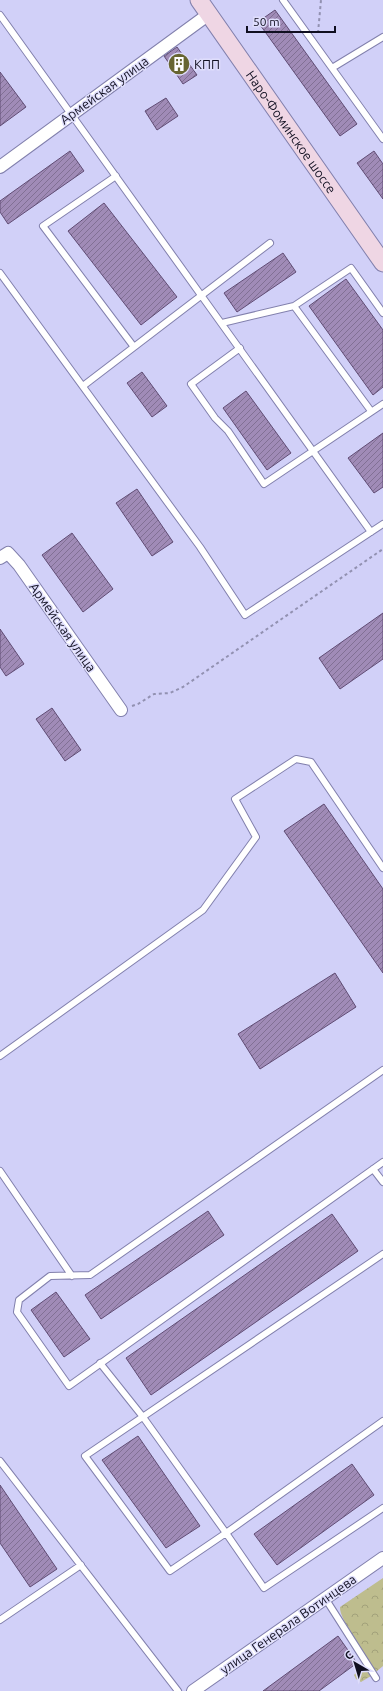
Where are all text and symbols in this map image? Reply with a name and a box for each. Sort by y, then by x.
scale bar [247,8,335,34]
text: 50 m [253,15,280,28]
building icon: КПП [166,51,192,77]
street label: Армейская улица [57,53,151,127]
place label: КПП [194,57,220,71]
street label: Наро-Фоминское шоссе [244,68,339,196]
street label: Армейская улица [27,580,99,674]
street label: улица Генерала Вотинцева [217,1572,359,1676]
north arrow [335,1643,375,1683]
text: С [342,1648,355,1662]

